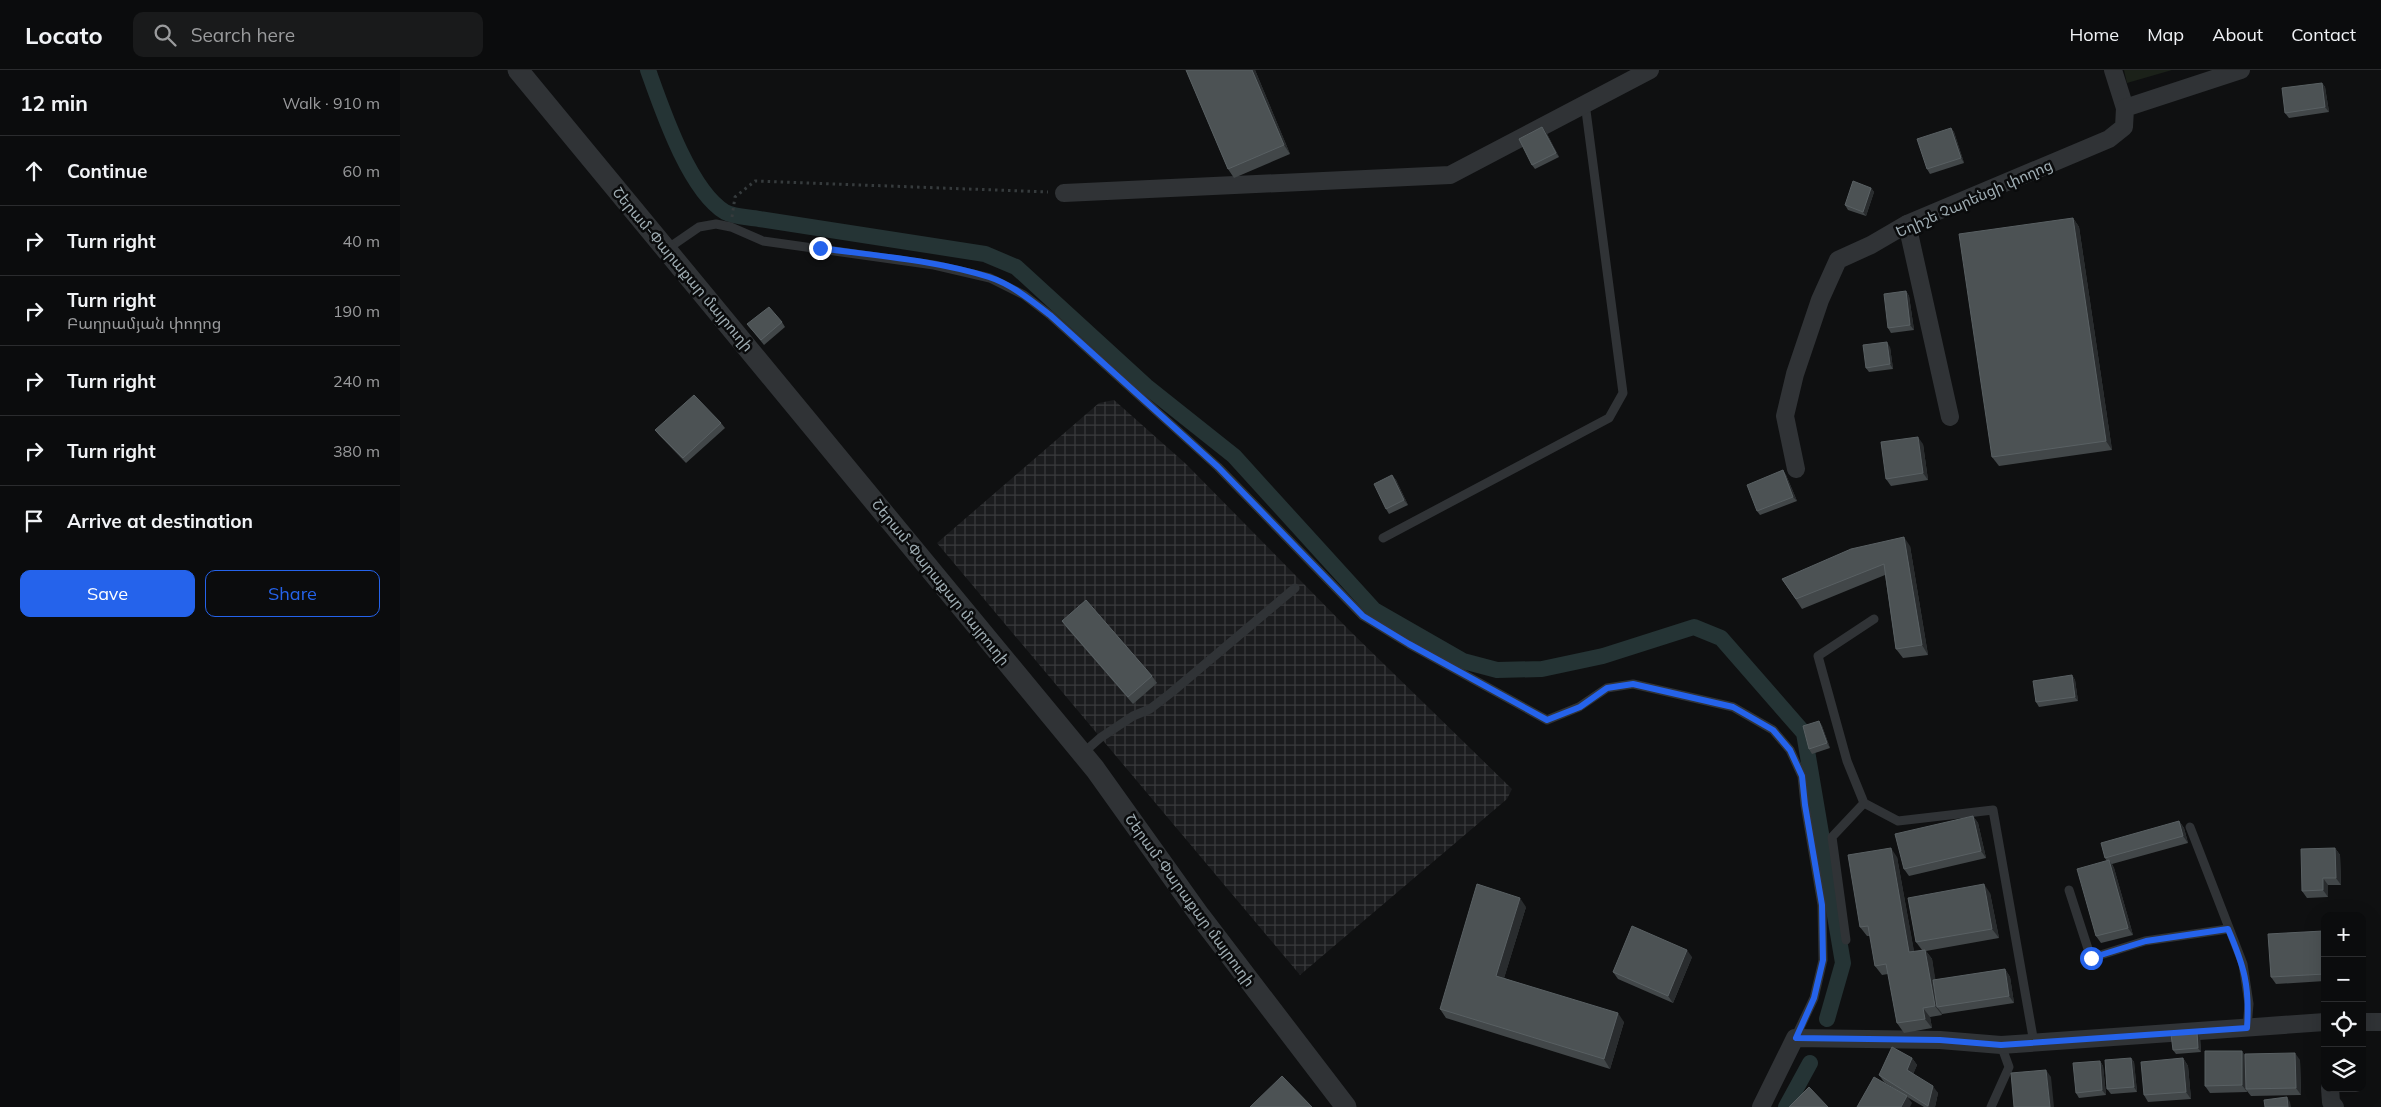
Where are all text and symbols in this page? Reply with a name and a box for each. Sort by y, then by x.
search box [133,12,483,57]
text: Locato [25,20,103,50]
icon: search [151,21,179,49]
text: Search here [191,23,295,47]
text: Home [2069,23,2119,46]
text: Map [2147,23,2184,46]
text: About [2212,23,2263,46]
text: Contact [2291,23,2356,46]
text: 12 min [20,90,88,116]
text: Walk · 910 m [282,93,380,113]
street label: Եղիշե Չարենցի փողոց [1893,155,2055,241]
icon: ahead [20,157,48,185]
text: Continue [67,159,147,183]
text: 60 m [343,161,380,181]
street label: Շերամ-Փարաքար մայրուղի [609,183,757,355]
icon: right [20,227,48,255]
text: Turn right [67,229,156,253]
text: 40 m [343,231,380,251]
route end [809,237,832,260]
text: Turn right [67,288,156,312]
icon: right [20,297,48,325]
text: 190 m [333,301,380,321]
text: Բաղրամյան փողոց [67,313,221,333]
icon: right [20,367,48,395]
text: Turn right [67,369,156,393]
text: 240 m [333,371,380,391]
icon: right [20,437,48,465]
text: Turn right [67,439,156,463]
text: 380 m [333,441,380,461]
street label: Շերամ-Փարաքար մայրուղի [868,495,1014,669]
icon: arrive [20,507,48,535]
text: Arrive at destination [67,509,253,533]
button: Save [20,570,195,617]
button: Share [205,570,380,617]
street label: Շերամ-Փարաքար մայրուղի [1121,810,1259,990]
map controls [2321,912,2366,1092]
button: + [2321,912,2366,957]
route start [2080,947,2103,970]
button: − [2321,957,2366,1002]
button: locate [2321,1002,2366,1047]
button: layers [2321,1047,2366,1092]

